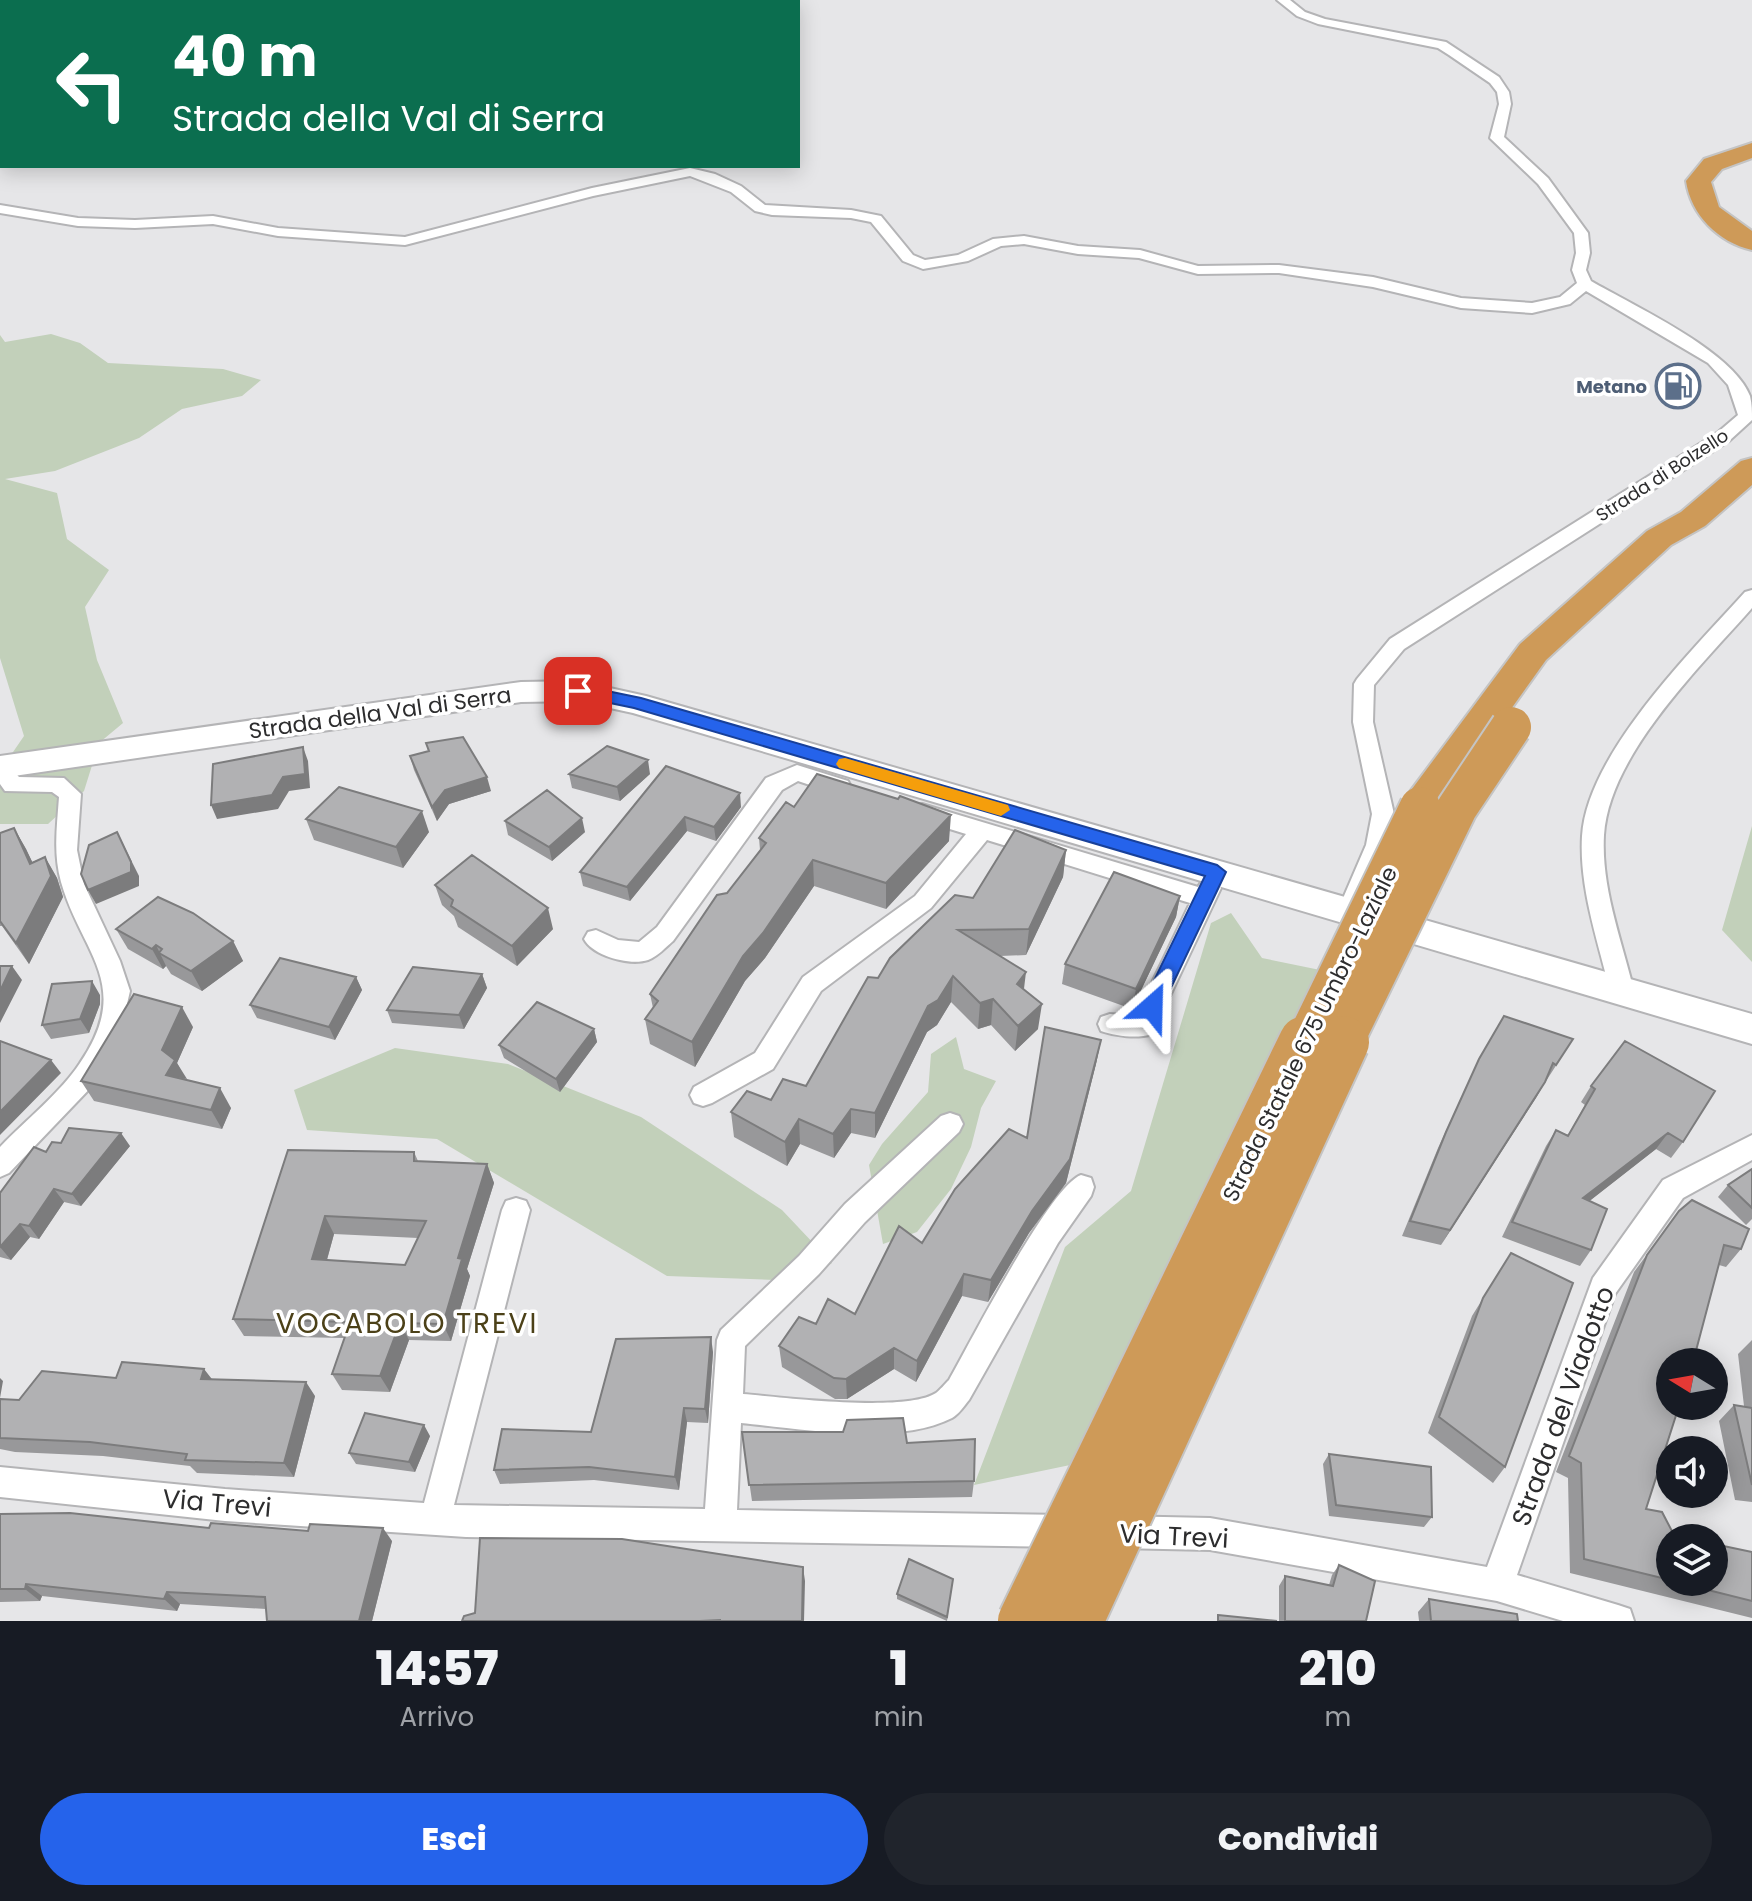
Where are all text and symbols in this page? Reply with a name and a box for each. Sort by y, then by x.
text: 40 m [172,17,318,96]
icon: left [40,32,144,136]
text: Strada della Val di Serra [172,93,605,144]
fuel station icon: Metano [1654,362,1702,410]
place label: Metano [1576,374,1647,399]
street label: Strada di Bolzello [1591,423,1733,527]
pin [544,657,612,725]
icon: arrive [556,669,600,713]
street label: Strada della Val di Serra [247,679,513,747]
street label: Strada Statale 675 Umbro-Laziale [1215,861,1405,1207]
position arrow [1110,965,1194,1049]
street label: Strada del Viadotto [1503,1281,1623,1531]
district label: VOCABOLO TREVI [276,1304,538,1343]
north arrow [1656,1348,1728,1420]
map controls [1656,1348,1728,1596]
button: sound [1656,1436,1728,1508]
street label: Via Trevi [161,1480,273,1526]
street label: Via Trevi [1118,1515,1230,1557]
button: layers [1656,1524,1728,1596]
text: 14:57 [375,1635,498,1702]
text: 1 [889,1635,908,1702]
text: 210 [1299,1635,1377,1702]
text: Arrivo [400,1699,474,1735]
text: min [874,1699,924,1735]
text: m [1324,1699,1351,1735]
button: Esci [40,1793,868,1885]
button: Condividi [884,1793,1712,1885]

